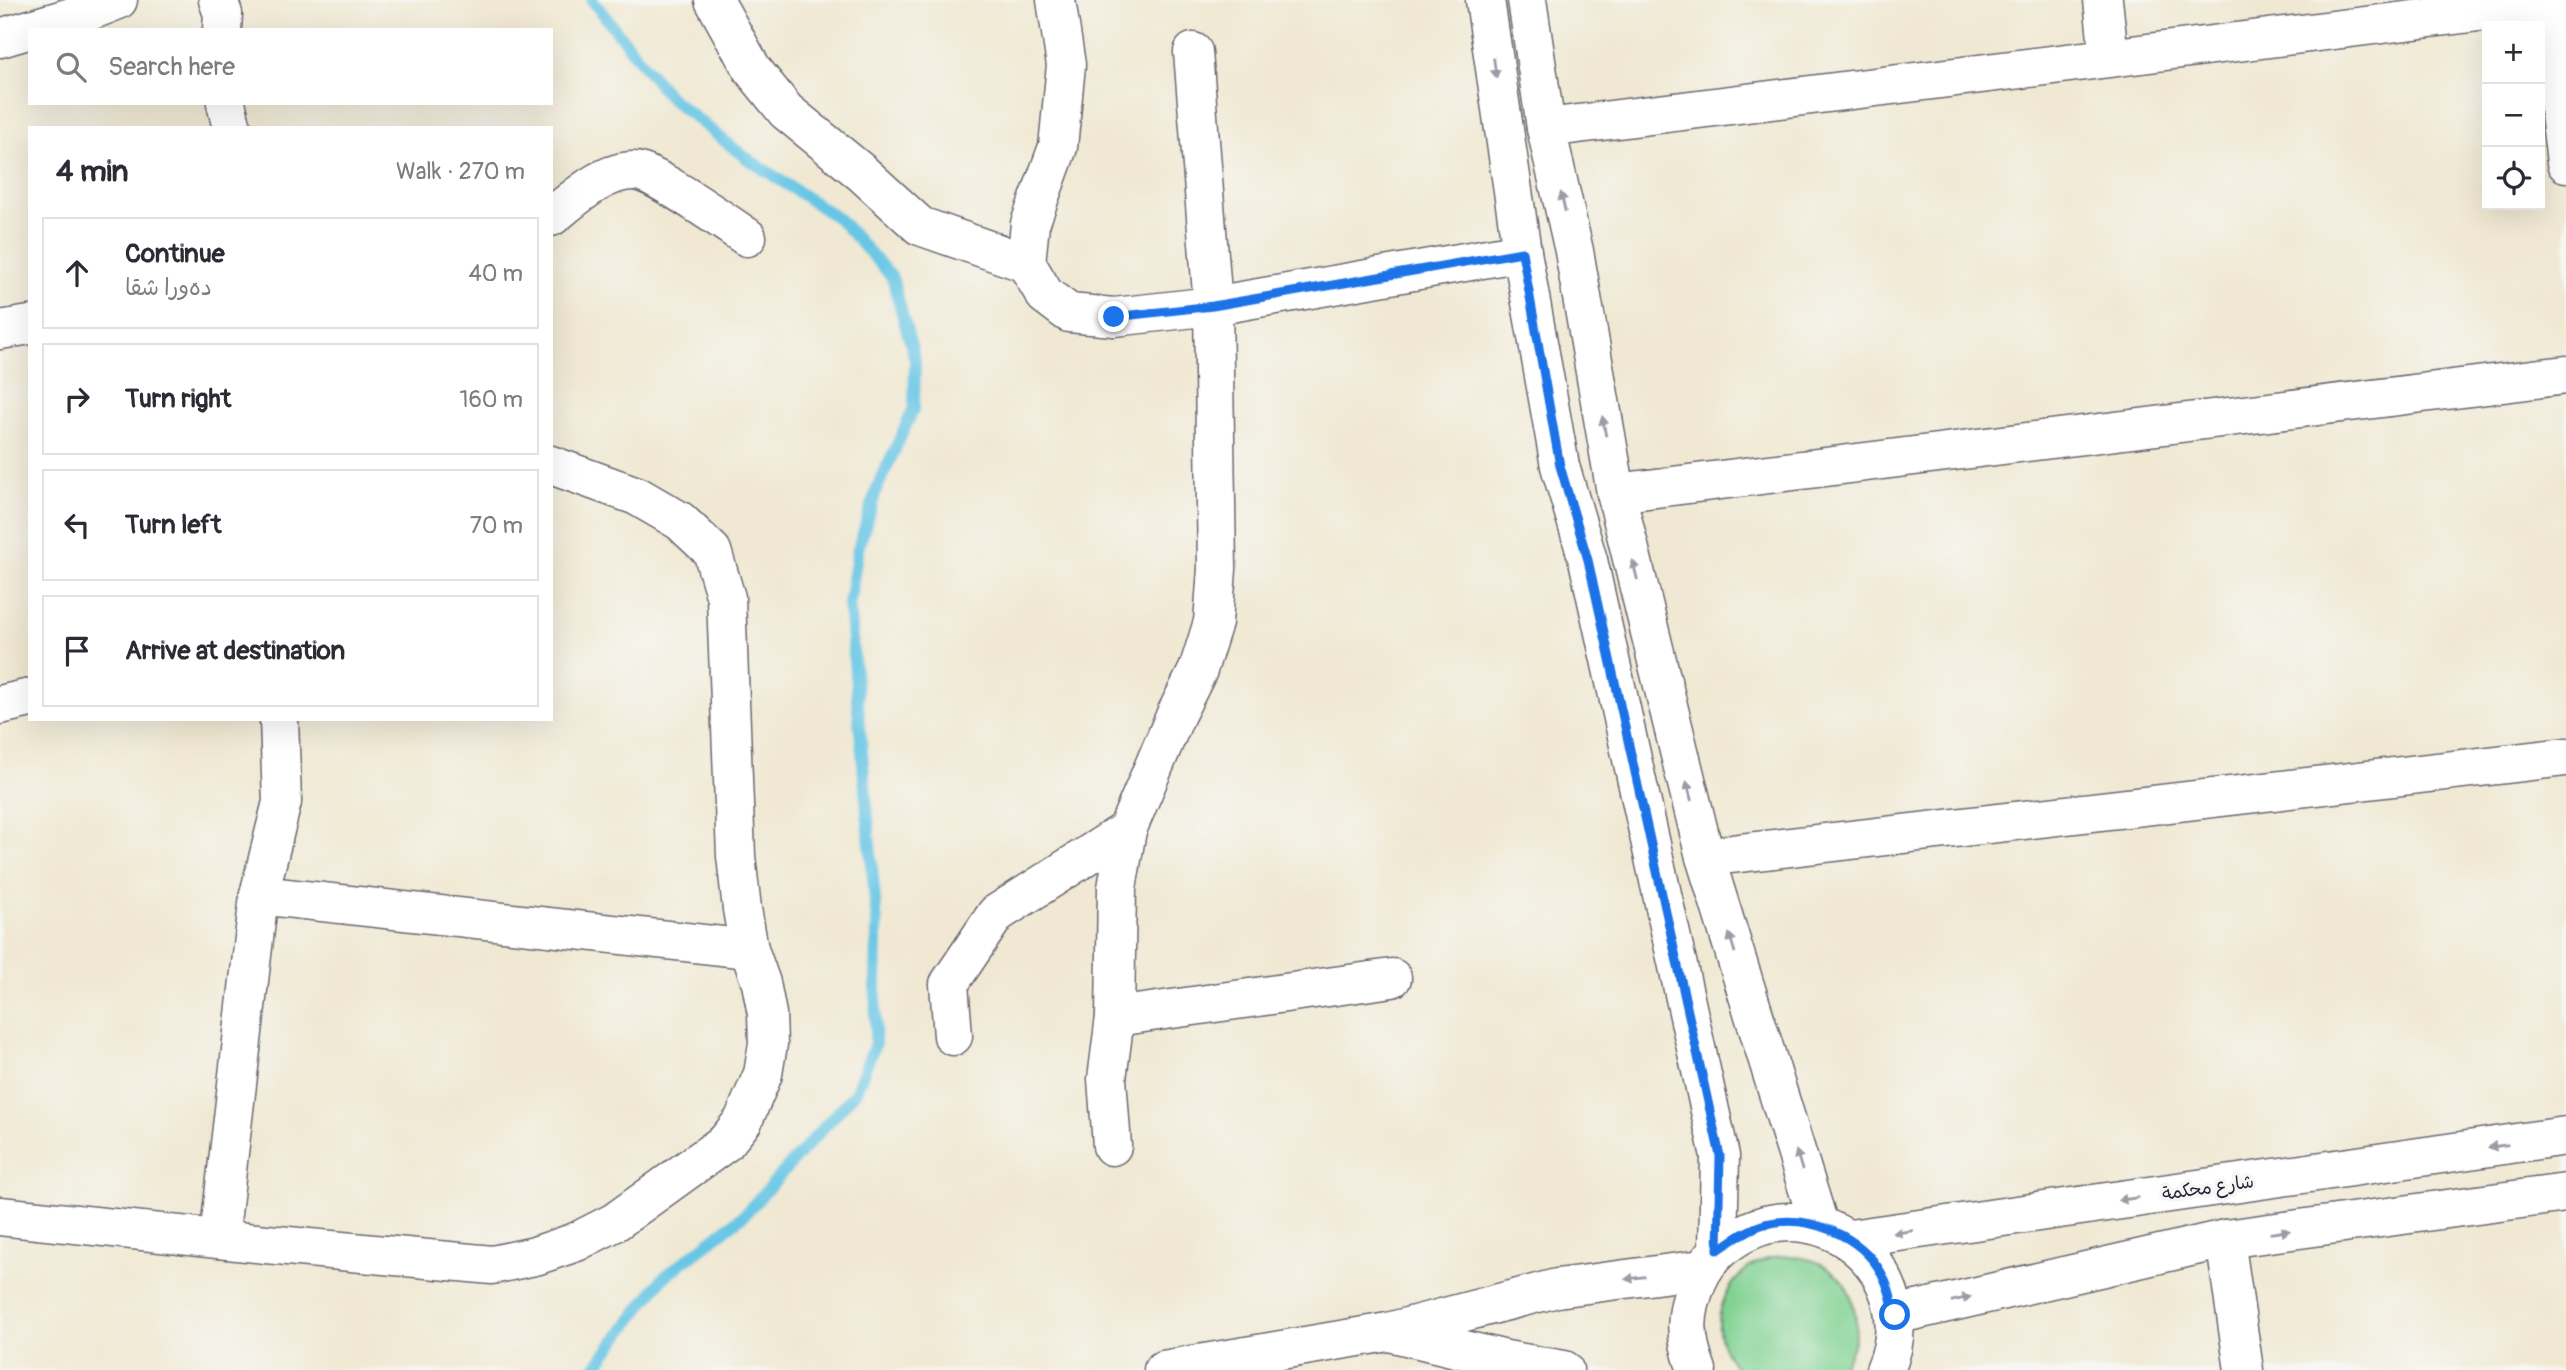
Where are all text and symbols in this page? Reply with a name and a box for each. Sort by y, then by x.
map controls [2482,21,2545,210]
button: + [2482,21,2545,84]
search box [28,28,553,105]
icon: search [52,48,90,86]
text: Search here [108,51,235,83]
one-way arrow [1490,57,1501,79]
button: − [2482,84,2545,147]
button: locate [2482,147,2545,210]
text: 4 min [56,153,129,190]
text: Walk · 270 m [396,157,525,186]
one-way arrow [1558,191,1569,213]
text: Continue [125,238,225,270]
icon: ahead [58,254,96,292]
text: 40 m [469,259,523,288]
text: ده‌ورا شقا [125,273,212,302]
route end [1098,301,1129,332]
icon: right [58,380,96,418]
text: Turn right [125,383,231,415]
text: 160 m [459,385,523,414]
one-way arrow [1598,415,1609,437]
icon: left [58,506,96,544]
text: Turn left [125,509,221,541]
text: 70 m [470,511,523,540]
one-way arrow [1629,559,1640,581]
icon: arrive [58,632,96,670]
text: Arrive at destination [125,635,345,667]
one-way arrow [1683,780,1694,802]
one-way arrow [1726,932,1736,953]
one-way arrow [2487,1141,2509,1152]
one-way arrow [1794,1150,1804,1171]
street label: شارع محكمة [2161,1170,2255,1206]
one-way arrow [2117,1194,2139,1205]
one-way arrow [1891,1226,1913,1237]
one-way arrow [2269,1226,2291,1237]
one-way arrow [1623,1273,1645,1284]
one-way arrow [1950,1294,1972,1305]
route start [1879,1299,1910,1330]

